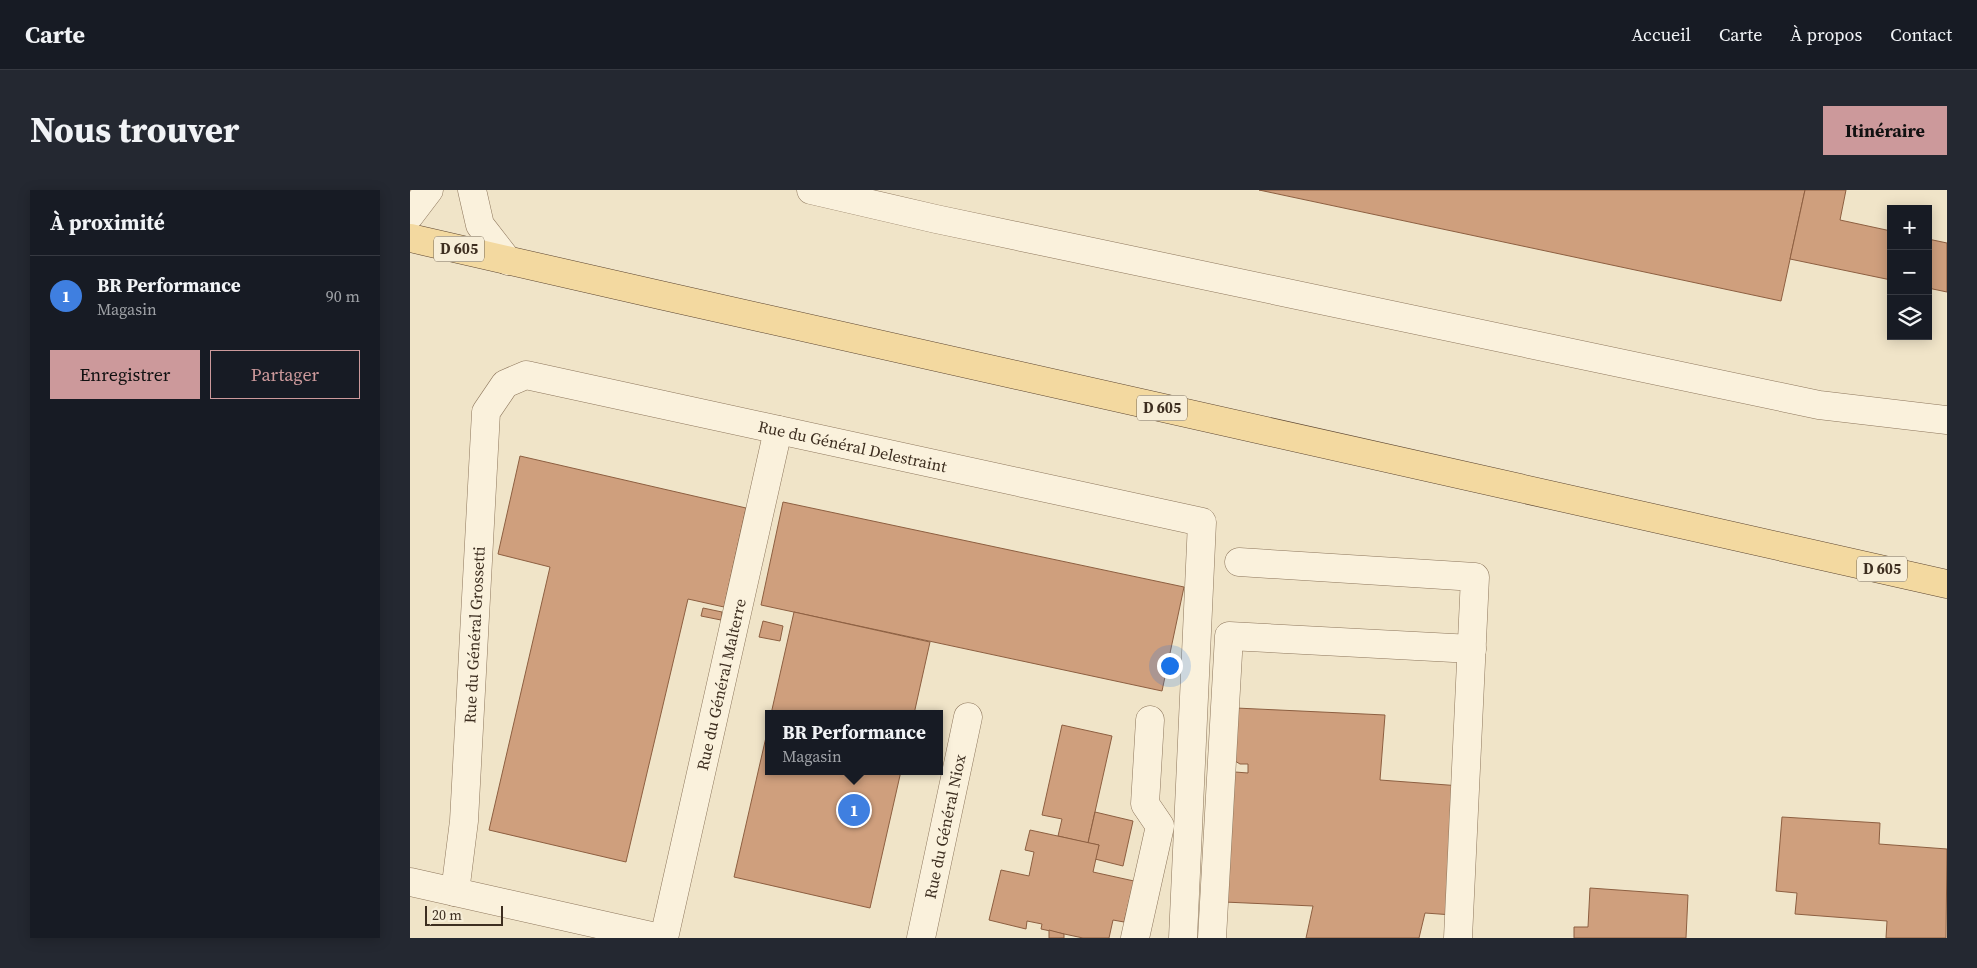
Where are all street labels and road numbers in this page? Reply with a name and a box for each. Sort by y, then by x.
road number: D 605 [434,236,484,262]
road number: D 605 [1137,396,1187,420]
street label: Rue du Général Delestraint [756,415,950,477]
street label: Rue du Général Grossetti [458,546,490,724]
road number: D 605 [1857,556,1907,582]
street label: Rue du Général Malterre [691,596,751,772]
street label: Rue du Général Niox [919,752,971,901]

